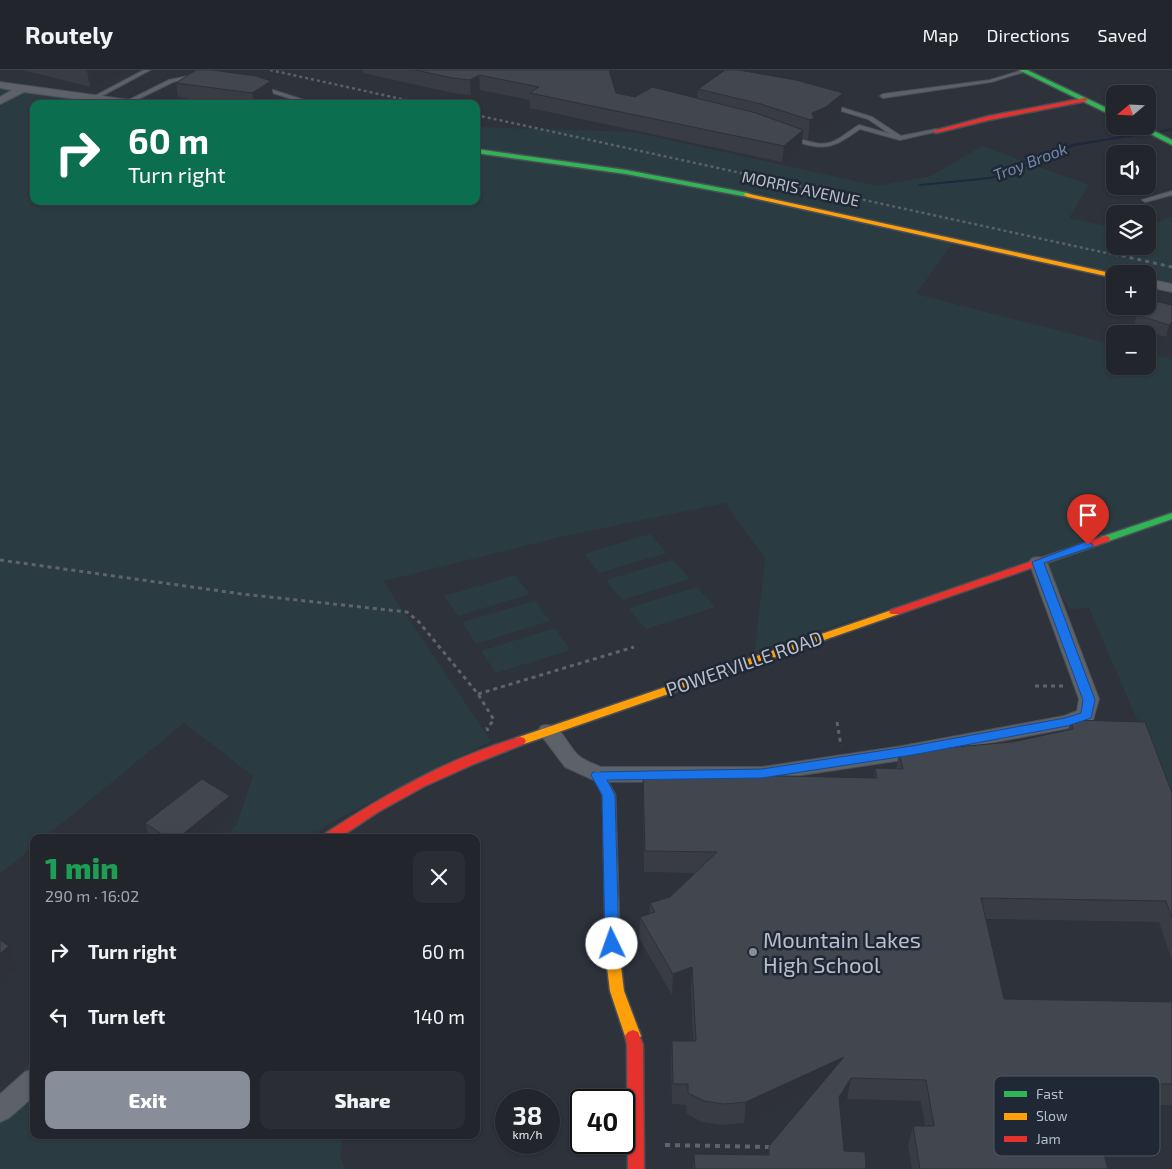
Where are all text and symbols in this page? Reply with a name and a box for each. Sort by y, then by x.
text: Routely [25,20,113,49]
text: Map [922,24,959,46]
text: Directions [987,24,1070,46]
text: Saved [1098,24,1147,46]
north arrow [1106,85,1156,135]
map controls [1106,85,1156,375]
text: 60 m [128,119,209,161]
icon: right [45,120,110,185]
water label: Troy Brook [990,138,1070,185]
button: sound [1106,145,1156,195]
text: Turn right [128,161,226,187]
street label: MORRIS AVENUE [740,166,862,210]
button: layers [1106,205,1156,255]
button: + [1106,265,1156,315]
button: − [1106,325,1156,375]
pin [1067,494,1109,545]
icon: arrive [1074,501,1102,529]
street label: POWERVILLE ROAD [663,625,825,701]
text: 1 min [45,849,119,885]
button: close [413,851,465,903]
text: 290 m · 16:02 [45,886,139,905]
position arrow [585,917,637,969]
place label: Mountain Lakes High School [763,926,921,977]
icon: right [45,938,73,966]
text: Turn right [88,940,176,963]
text: 60 m [422,940,465,963]
marker: Mountain Lakes High School [747,946,759,958]
icon: left [45,1003,73,1031]
text: Turn left [88,1005,165,1028]
text: 140 m [413,1005,465,1028]
button: Exit [45,1071,250,1129]
button: Share [260,1071,465,1129]
legend [994,1076,1160,1156]
text: Fast [1036,1085,1063,1102]
speed limit sign: 40 [570,1089,635,1154]
text: 38 [513,1100,542,1130]
text: Slow [1036,1107,1068,1124]
text: km/h [513,1127,542,1141]
text: Jam [1036,1130,1061,1147]

